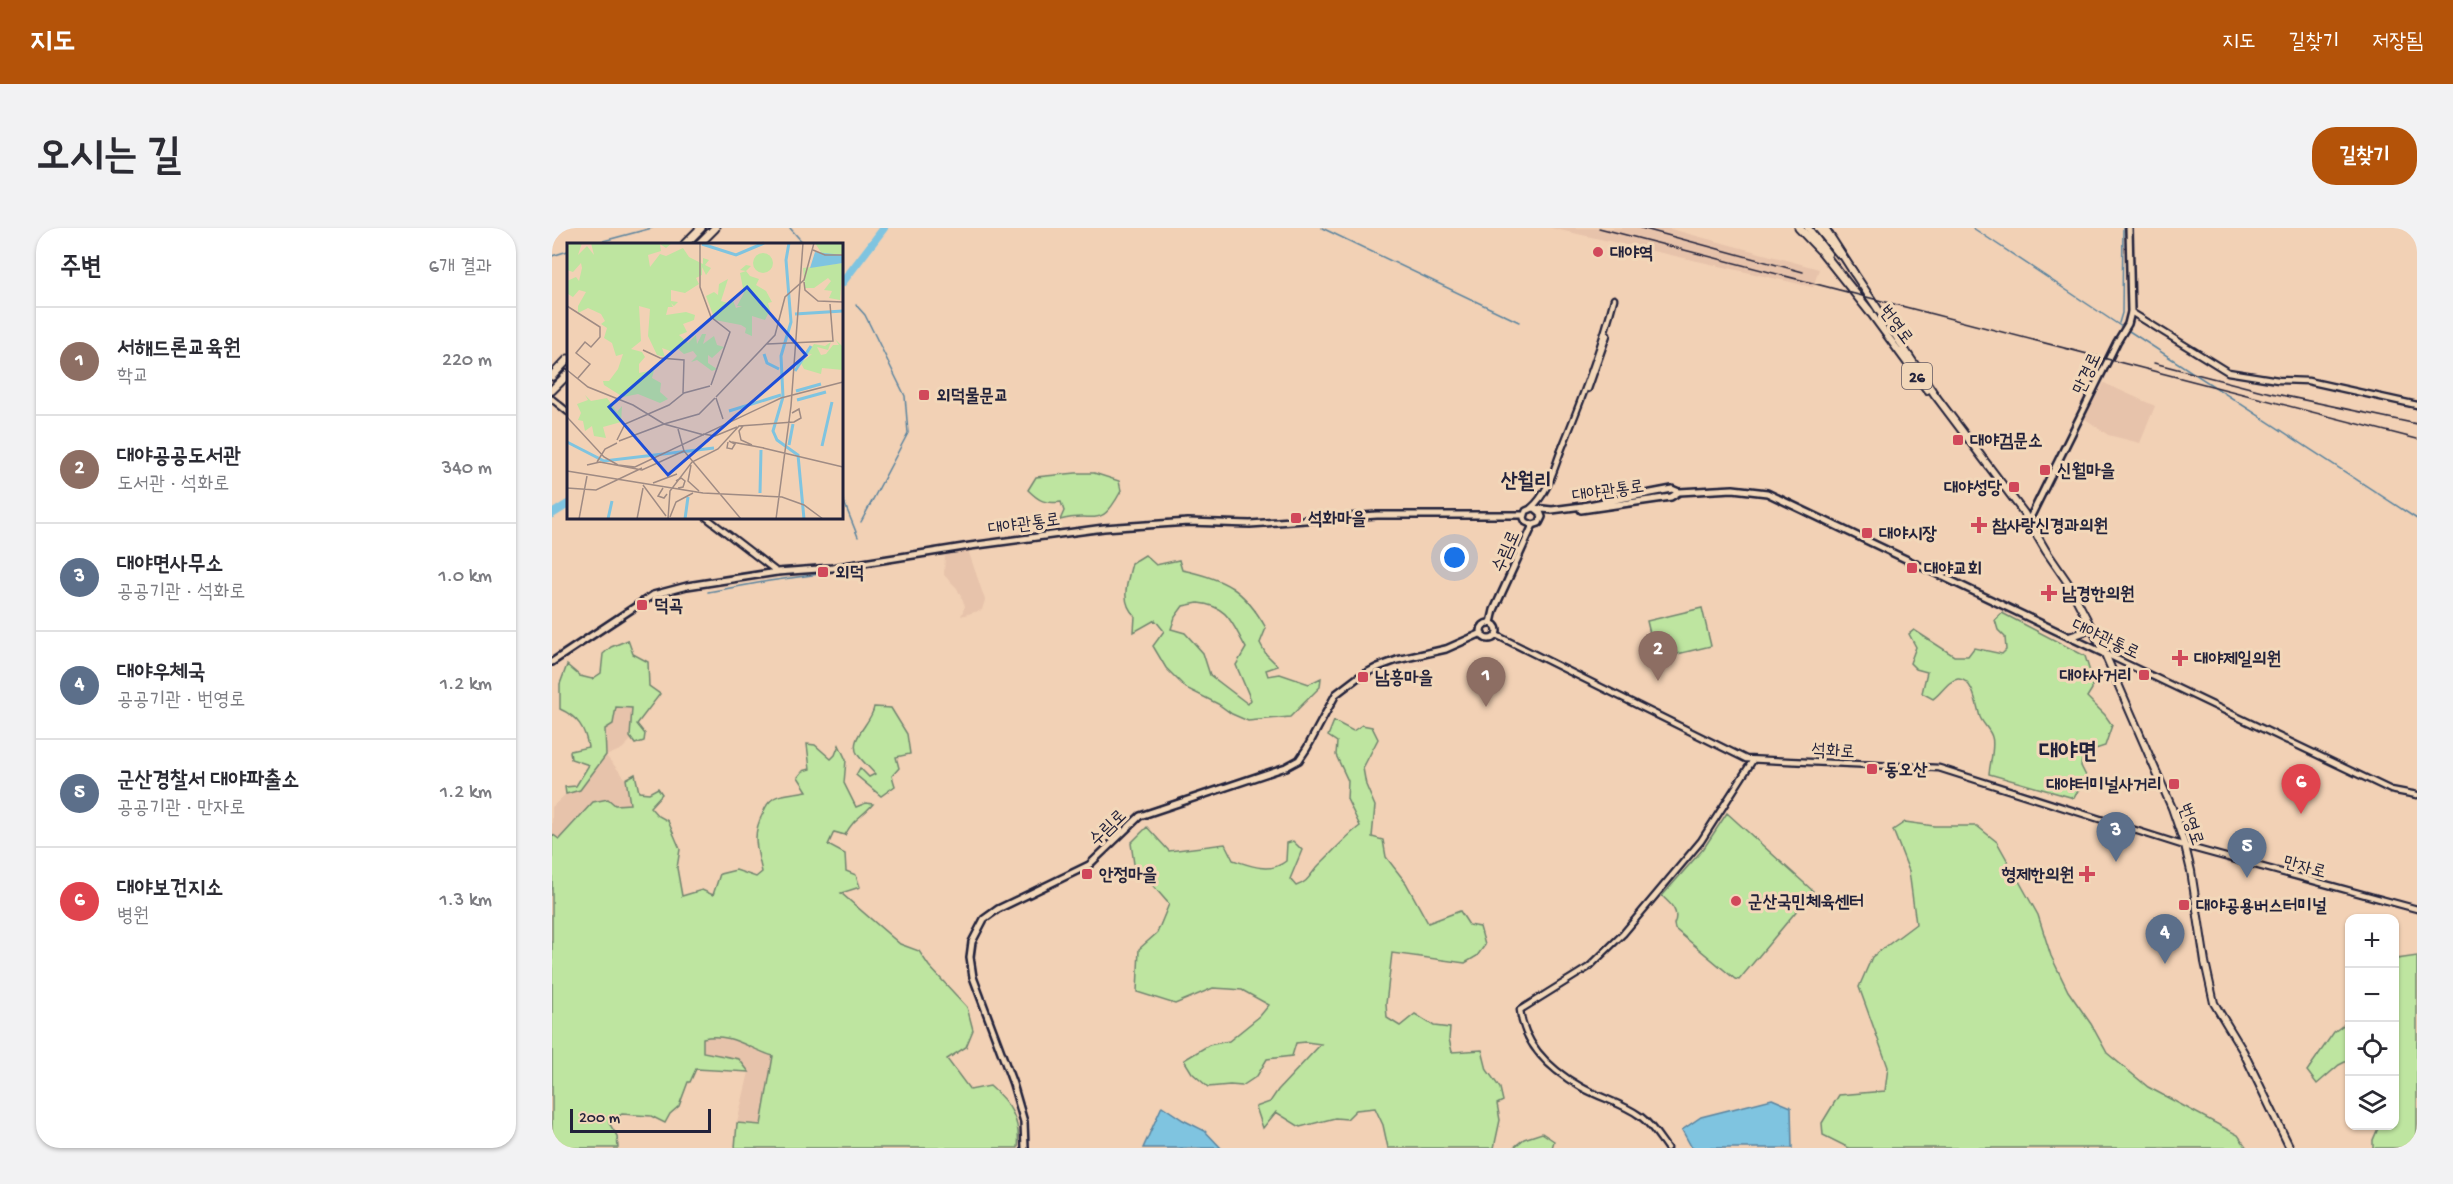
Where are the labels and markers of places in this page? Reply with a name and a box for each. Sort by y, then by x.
place label: 대야역 [1610,244,1653,265]
marker: 대야역 [1591,245,1605,259]
place label: 외덕물문교 [936,387,1008,408]
marker: 외덕물문교 [917,388,931,402]
place label: 대야검문소 [1970,432,2042,453]
marker: 대야검문소 [1951,433,1965,447]
place label: 신월마을 [2057,461,2115,483]
marker: 신월마을 [2038,463,2052,477]
place label: 대야성당 [1944,479,2003,500]
marker: 대야성당 [2007,480,2021,494]
place label: 석화마을 [1308,510,1366,531]
marker: 석화마을 [1289,511,1303,525]
marker: 참사랑신경과의원 [1970,516,1988,534]
place label: 참사랑신경과의원 [1992,517,2108,538]
place label: 대야시장 [1879,525,1937,546]
marker: 대야시장 [1860,526,1874,540]
place label: 대야교회 [1924,560,1982,581]
marker: 대야교회 [1905,561,1919,575]
place label: 외덕 [835,564,864,585]
marker: 외덕 [816,565,830,579]
marker: 남경한의원 [2040,584,2058,602]
place label: 남경한의원 [2062,585,2134,606]
place label: 덕곡 [654,597,683,618]
marker: 덕곡 [635,598,649,612]
pin: 2 [1638,632,1678,681]
marker: 대야제일의원 [2171,649,2189,667]
place label: 대야제일의원 [2194,650,2281,671]
pin: 1 [1466,658,1506,707]
place label: 대야사거리 [2060,667,2132,688]
place label: 남흥마을 [1375,668,1433,690]
marker: 대야사거리 [2137,668,2151,682]
marker: 남흥마을 [1356,670,1370,684]
place label: 동오산 [1884,761,1928,782]
marker: 동오산 [1865,762,1879,776]
pin: 6 [2282,764,2320,814]
place label: 대야터미널사거리 [2046,776,2162,797]
marker: 대야터미널사거리 [2167,777,2181,791]
pin: 3 [2096,812,2136,862]
pin: 5 [2228,828,2266,878]
marker: 형제한의원 [2078,865,2096,883]
place label: 안정마을 [1099,866,1157,887]
place label: 형제한의원 [2002,866,2074,887]
marker: 안정마을 [1080,867,1094,881]
place label: 군산국민체육센터 [1748,893,1864,914]
marker: 군산국민체육센터 [1729,894,1743,908]
place label: 대야공용버스터미널 [2196,897,2327,918]
marker: 대야공용버스터미널 [2177,898,2191,912]
pin: 4 [2146,914,2184,964]

